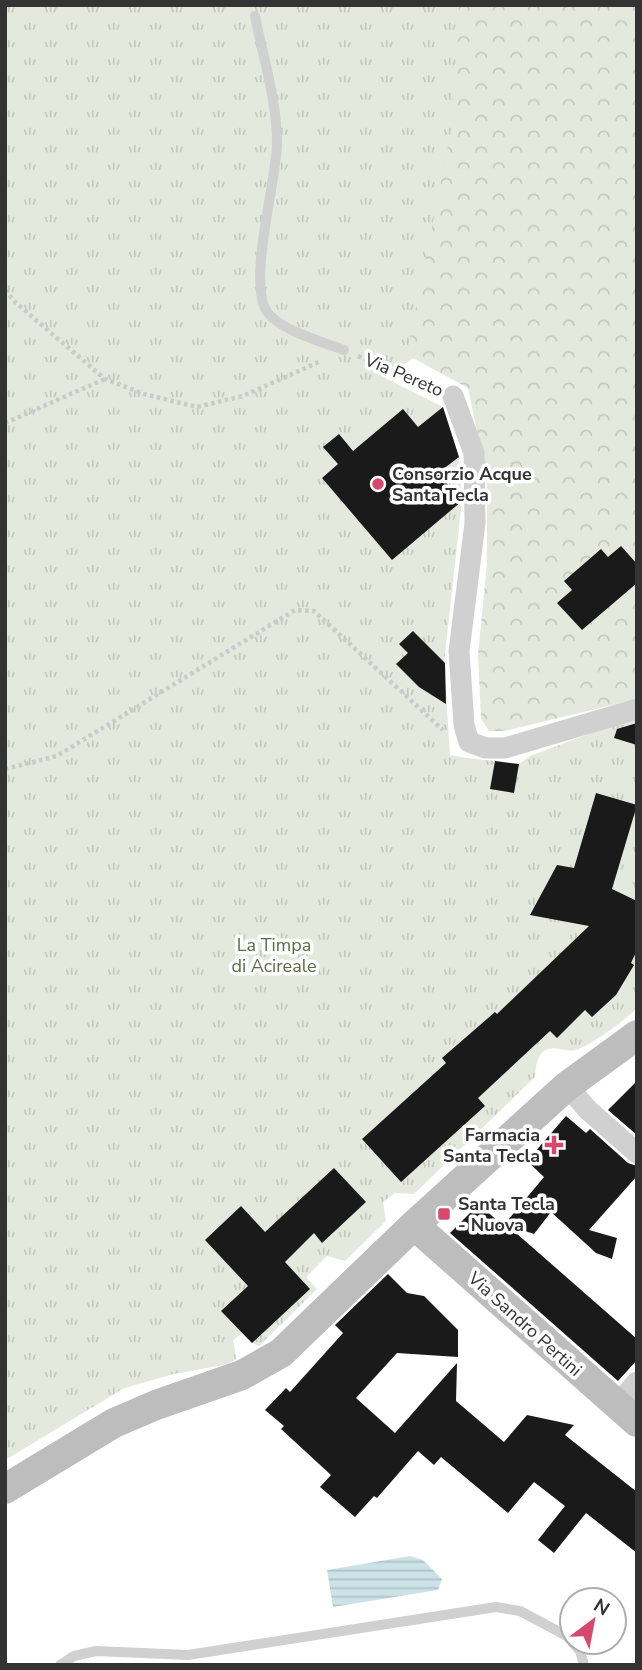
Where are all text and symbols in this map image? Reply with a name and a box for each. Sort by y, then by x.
street label: Via Pereto [360,347,447,402]
place label: Consorzio Acque Santa Tecla [392,462,532,507]
marker: Consorzio Acque Santa Tecla [370,476,386,492]
park label: La Timpa di Acireale [231,933,317,978]
place label: Farmacia Santa Tecla [443,1123,540,1168]
marker: Farmacia Santa Tecla [546,1137,562,1153]
place label: Santa Tecla - Nuova [458,1192,555,1237]
marker: Santa Tecla - Nuova [436,1206,452,1222]
street label: Via Sandro Pertini [462,1266,587,1382]
north arrow [558,1586,628,1656]
text: N [589,1593,614,1622]

